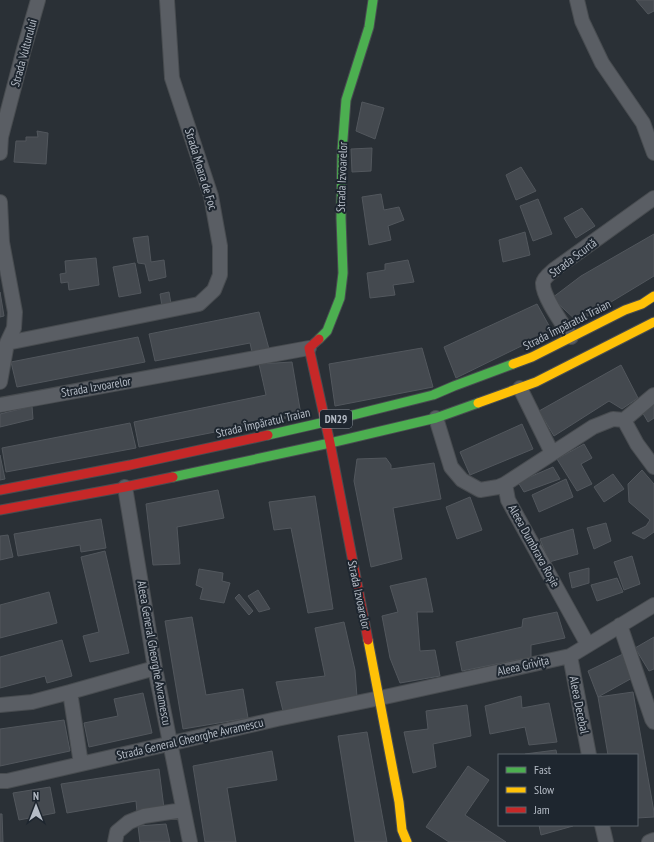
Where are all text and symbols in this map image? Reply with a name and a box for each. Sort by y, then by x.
street label: Strada Vulturului [7,17,40,88]
street label: Strada Moara de Foc [182,126,221,212]
street label: Strada Izvoarelor [333,141,350,212]
street label: Strada Scurtă [546,235,599,280]
street label: Strada Împăratul Traian [520,296,613,353]
street label: Strada Izvoarelor [60,373,133,400]
street label: Strada Împăratul Traian [214,404,312,441]
road number: DN29 [320,410,352,428]
street label: Aleea Dumbrava Roșie [505,502,563,590]
street label: Strada Izvoarelor [345,559,374,632]
street label: Aleea General Gheorghe Avramescu [134,579,175,726]
street label: Aleea Grivița [495,652,550,679]
street label: Aleea Decebal [567,675,592,735]
street label: Strada General Gheorghe Avramescu [115,714,265,763]
legend [498,754,638,826]
text: Fast [534,762,552,777]
text: Slow [534,782,555,797]
north arrow [16,786,56,826]
text: N [33,789,39,803]
text: Jam [533,802,550,817]

